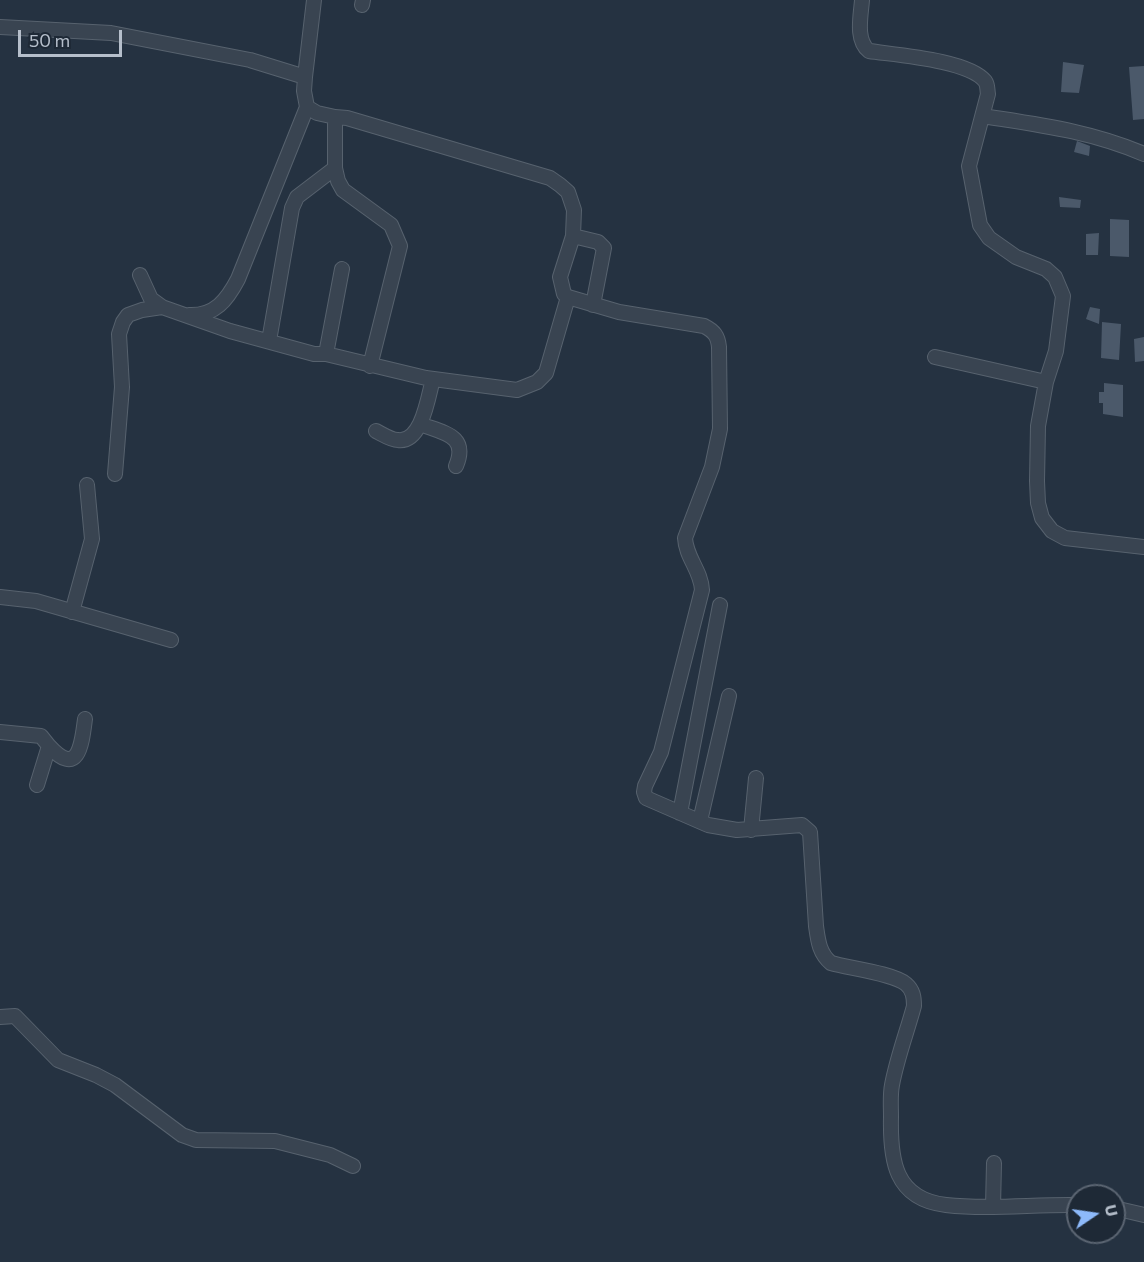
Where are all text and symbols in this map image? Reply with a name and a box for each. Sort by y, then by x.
scale bar [21,18,124,56]
text: 50 m [29,29,70,51]
north arrow [1066,1184,1126,1244]
text: U [1102,1202,1123,1218]

